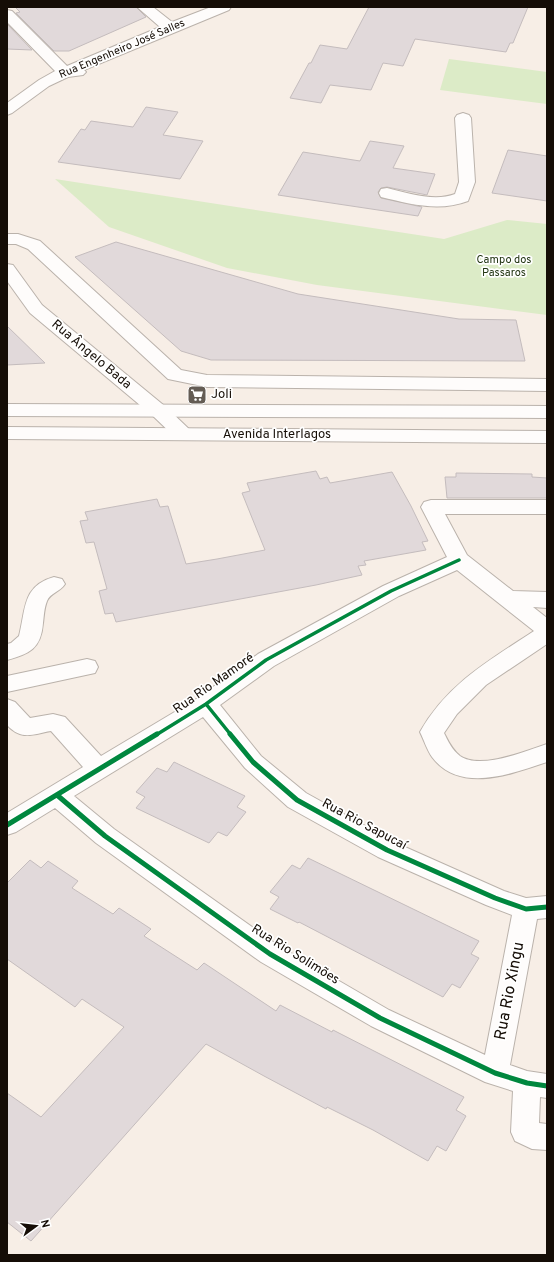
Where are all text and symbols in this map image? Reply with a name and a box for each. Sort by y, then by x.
street label: Rua Engenheiro José Salles [57,16,187,82]
park label: Campo dos Passaros [477,253,532,280]
street label: Rua Ângelo Bada [48,315,135,393]
supermarket icon: Joli [186,384,208,406]
place label: Joli [211,387,232,403]
street label: Avenida Interlagos [223,427,331,443]
street label: Rua Rio Mamoré [170,650,258,718]
street label: Rua Rio Sapucaí [319,796,411,855]
street label: Rua Rio Solimões [248,922,342,988]
street label: Rua Rio Xingu [491,940,529,1042]
north arrow [16,1206,56,1246]
text: N [37,1218,52,1229]

